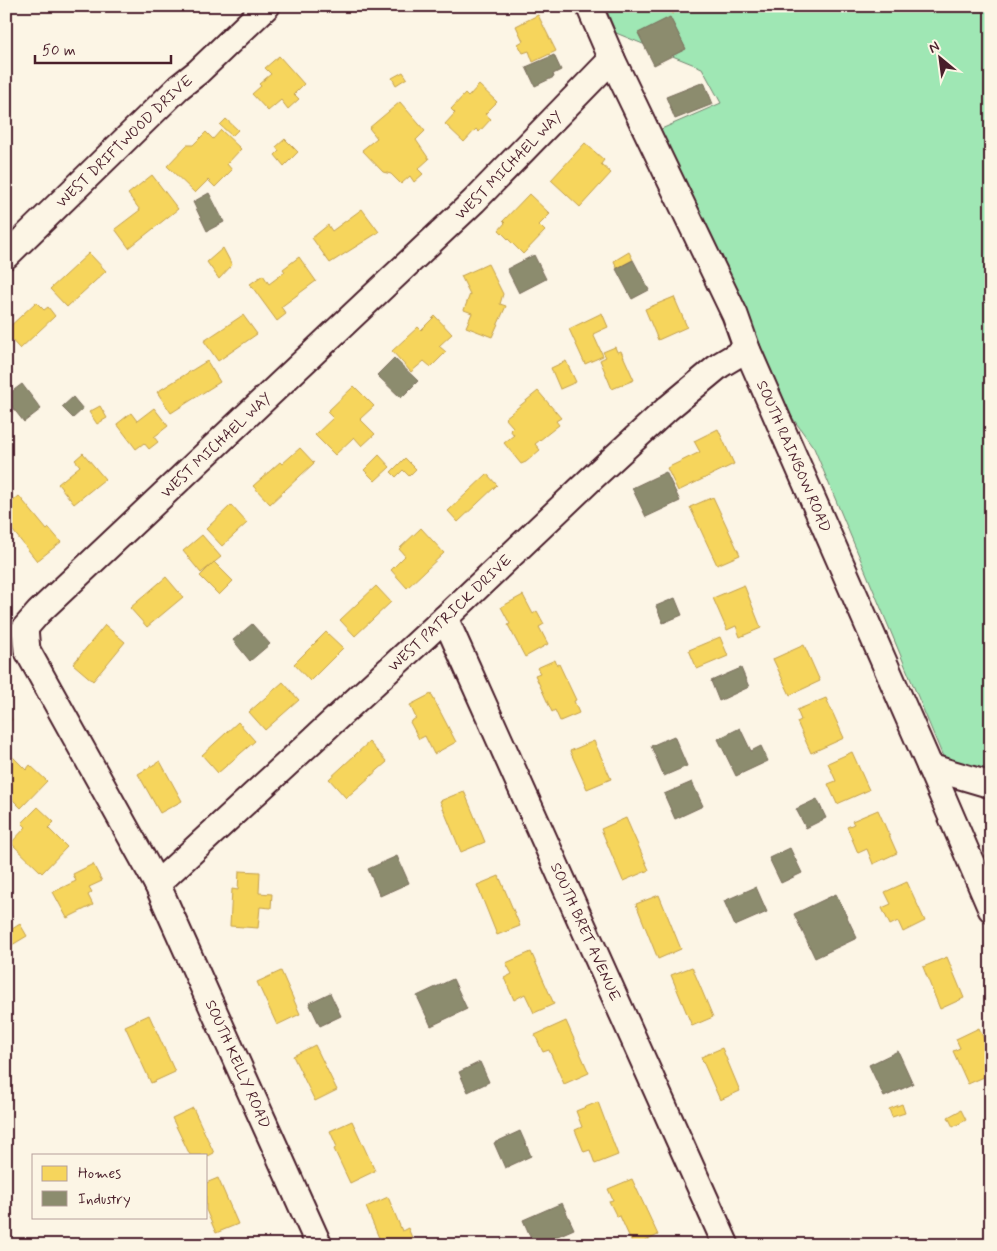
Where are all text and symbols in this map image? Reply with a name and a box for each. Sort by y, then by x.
scale bar [35,32,171,64]
north arrow [914,32,964,82]
text: N [926,37,943,58]
text: 50 m [42,41,76,61]
street label: WEST DRIFTWOOD DRIVE [52,71,198,213]
street label: WEST MICHAEL WAY [451,107,567,225]
street label: SOUTH RAINBOW ROAD [751,378,835,536]
street label: WEST MICHAEL WAY [157,388,276,503]
street label: WEST PATRICK DRIVE [384,550,517,677]
street label: SOUTH BRET AVENUE [545,860,625,1005]
street label: SOUTH KELLY ROAD [200,997,274,1132]
legend [32,1154,208,1218]
text: Homes [78,1164,121,1184]
text: Industry [78,1190,131,1210]

